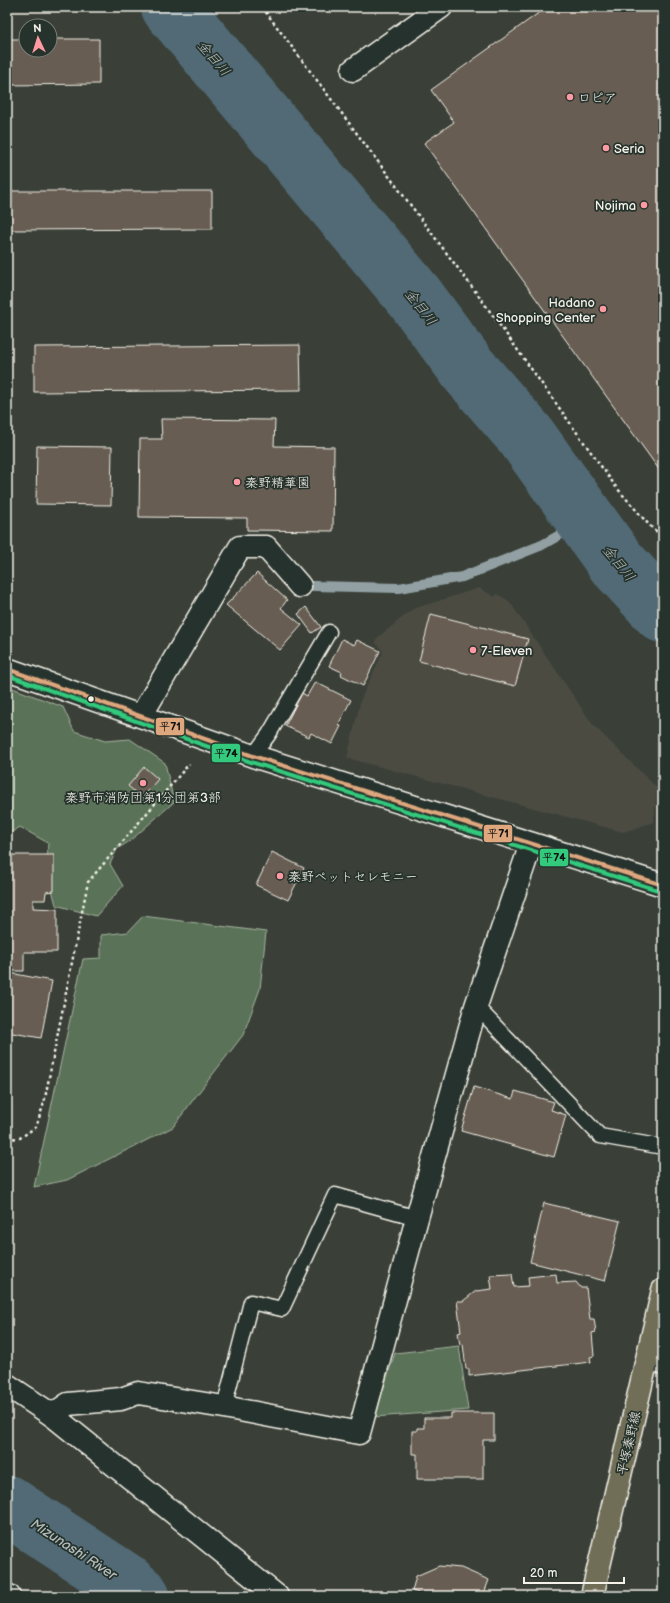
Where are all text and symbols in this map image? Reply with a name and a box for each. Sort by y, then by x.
north arrow [18,18,58,58]
text: N [33,22,42,35]
water label: 金目川 [194,37,234,80]
place label: ロピア [578,90,617,106]
marker: ロピア [565,92,575,102]
place label: Seria [614,141,645,157]
marker: Seria [601,143,611,153]
place label: Nojima [595,198,636,214]
marker: Nojima [639,200,649,210]
water label: 金目川 [401,286,440,329]
place label: Hadano Shopping Center [496,295,595,326]
marker: Hadano Shopping Center [598,304,608,314]
place label: 秦野精華園 [245,475,310,491]
marker: 秦野精華園 [232,477,242,487]
water label: 金目川 [599,542,638,585]
place label: 7-Eleven [481,643,532,659]
marker: 7-Eleven [468,645,478,655]
unlabelled marker [86,694,96,704]
line badge: 平71 [155,717,185,736]
text: 平71 [159,720,181,733]
line badge: 平74 [211,743,241,763]
text: 平74 [214,747,238,760]
marker: 秦野市消防団第1分団第3部 [138,778,148,788]
place label: 秦野市消防団第1分団第3部 [65,790,221,806]
line badge: 平71 [483,824,513,843]
text: 平71 [487,827,509,840]
line badge: 平74 [539,848,569,867]
text: 平74 [542,851,566,864]
place label: 秦野ペットセレモニー [288,869,418,885]
marker: 秦野ペットセレモニー [275,871,285,881]
street label: 平塚秦野線 [614,1409,644,1477]
water label: Mizunashi River [27,1515,121,1584]
scale bar [524,1559,624,1585]
text: 20 m [530,1566,557,1581]

